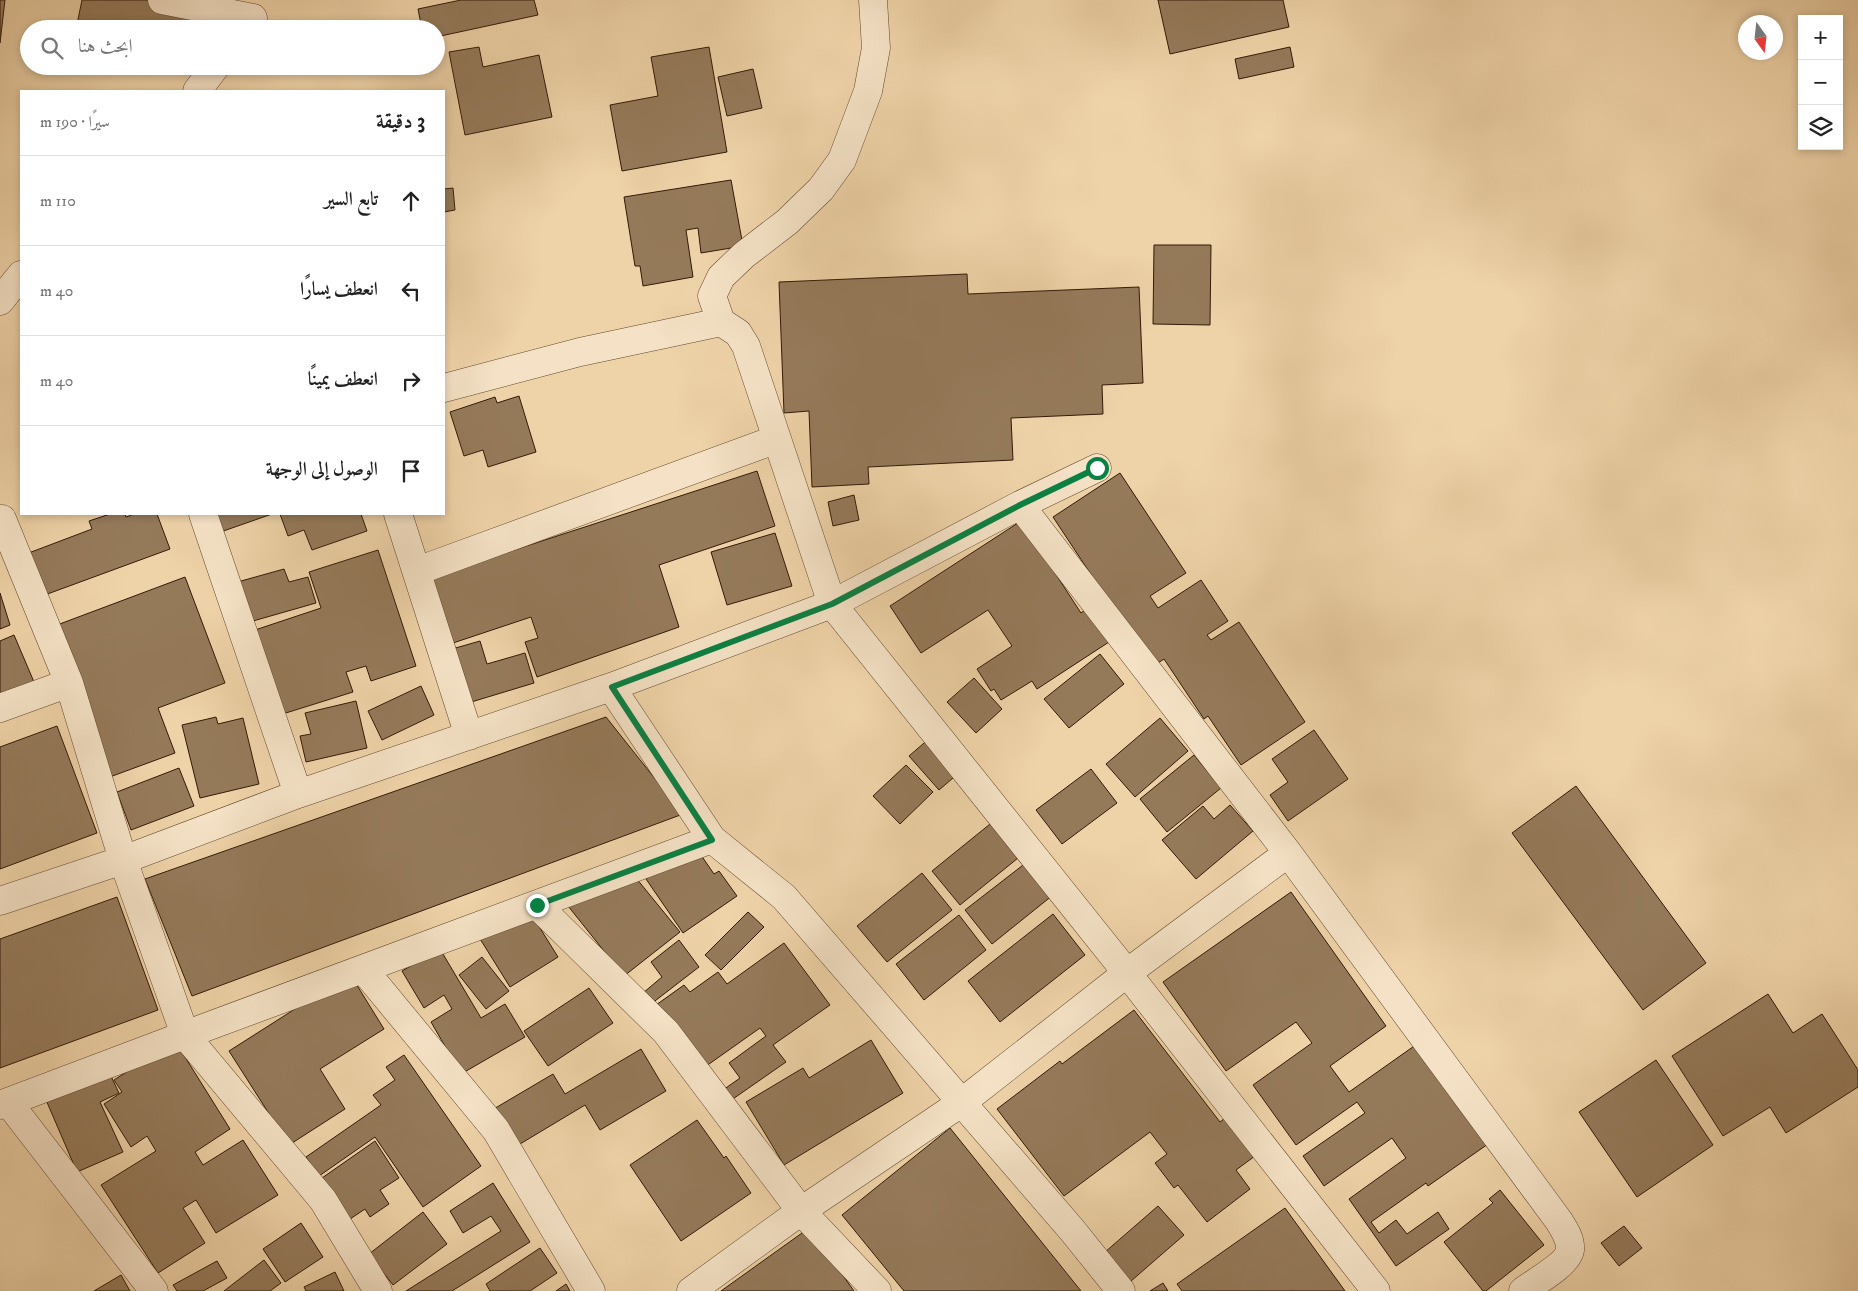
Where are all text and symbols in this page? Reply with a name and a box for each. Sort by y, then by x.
north arrow [1738,15,1783,60]
map controls [1798,15,1843,150]
button: + [1798,15,1843,60]
search box [20,20,445,75]
icon: search [38,34,66,62]
text: ابحث هنا [78,35,133,58]
button: − [1798,60,1843,105]
button: layers [1798,105,1843,150]
text: 3 دقيقة [376,109,425,135]
text: سيرًا · 190 m [40,112,110,132]
icon: ahead [397,187,425,215]
text: تابع السير [324,188,378,211]
text: 110 m [40,191,76,211]
icon: left [397,277,425,305]
text: انعطف يسارًا [300,278,378,301]
text: 40 m [40,281,73,301]
icon: right [397,367,425,395]
text: انعطف يمينًا [308,368,378,391]
text: 40 m [40,371,73,391]
icon: arrive [397,457,425,485]
route start [1086,457,1109,480]
text: الوصول إلى الوجهة [266,458,378,481]
route end [526,894,549,917]

